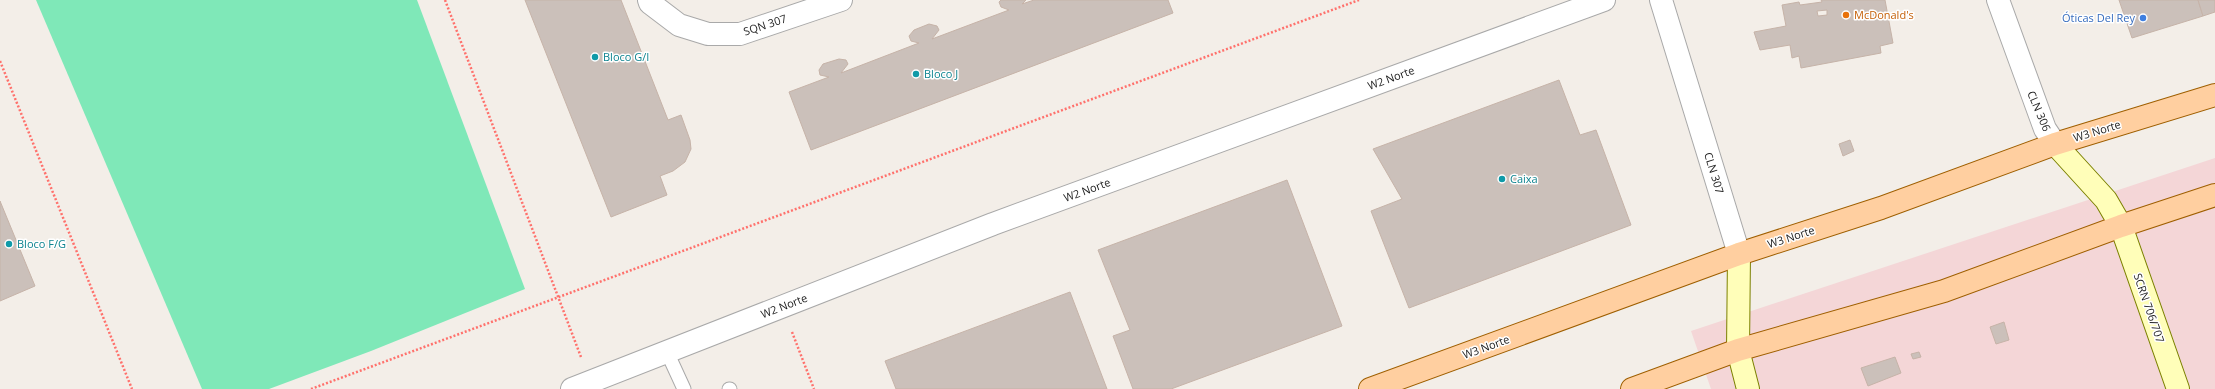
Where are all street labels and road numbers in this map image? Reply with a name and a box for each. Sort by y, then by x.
street label: SQN 307 [741,10,788,39]
street label: W2 Norte [1365,62,1416,93]
street label: CLN 306 [2024,88,2055,133]
street label: W3 Norte [2071,116,2122,145]
street label: CLN 307 [1701,150,1728,195]
street label: W2 Norte [1061,174,1112,205]
street label: W3 Norte [1765,222,1816,251]
street label: SCRN 706/707 [2131,271,2168,345]
street label: W2 Norte [758,290,809,321]
street label: W3 Norte [1460,331,1511,362]

